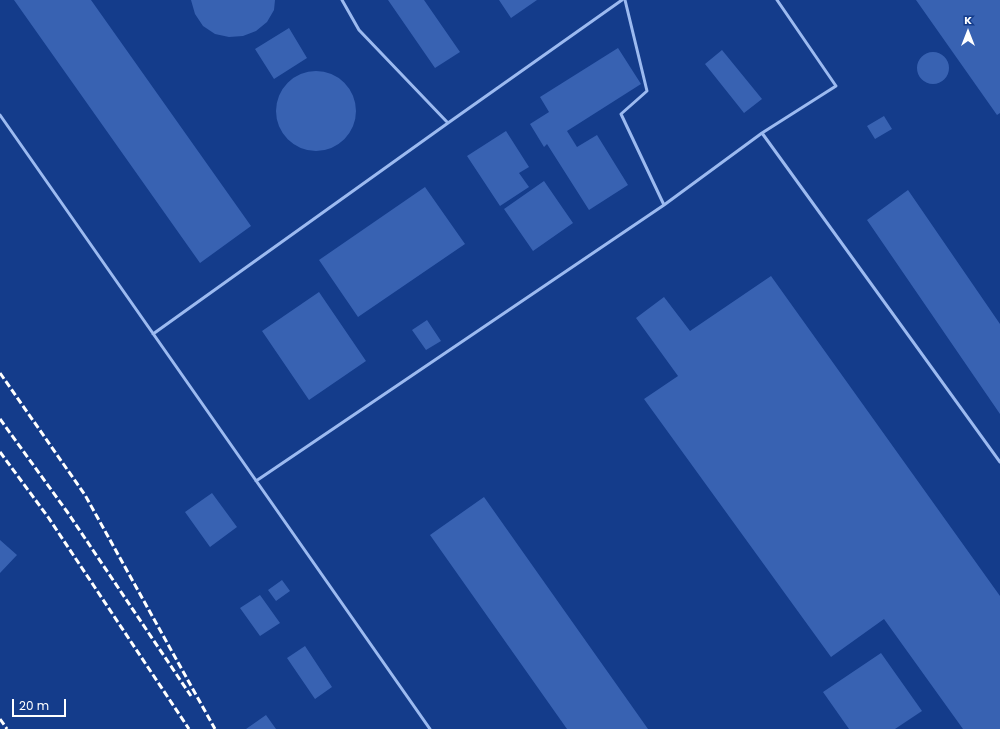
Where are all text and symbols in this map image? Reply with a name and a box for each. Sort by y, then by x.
north arrow [948,12,988,52]
text: K [964,12,972,28]
scale bar [14,691,68,717]
text: 20 m [19,697,49,714]

